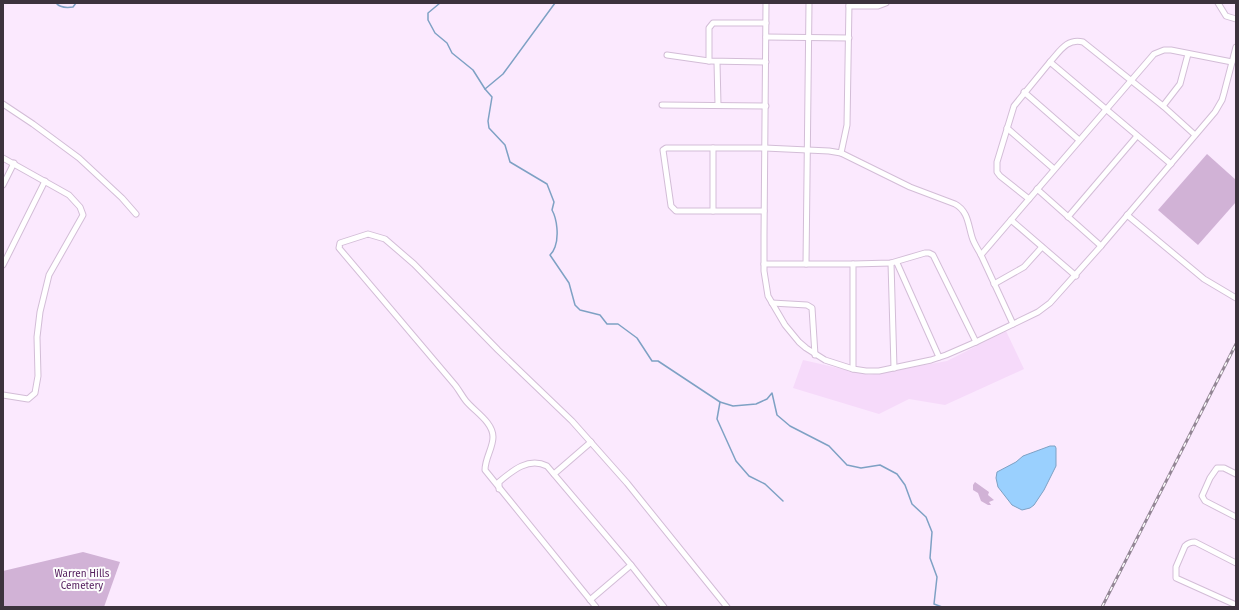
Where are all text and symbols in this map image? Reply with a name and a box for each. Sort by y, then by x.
park label: Warren Hills Cemetery [55,568,110,592]

